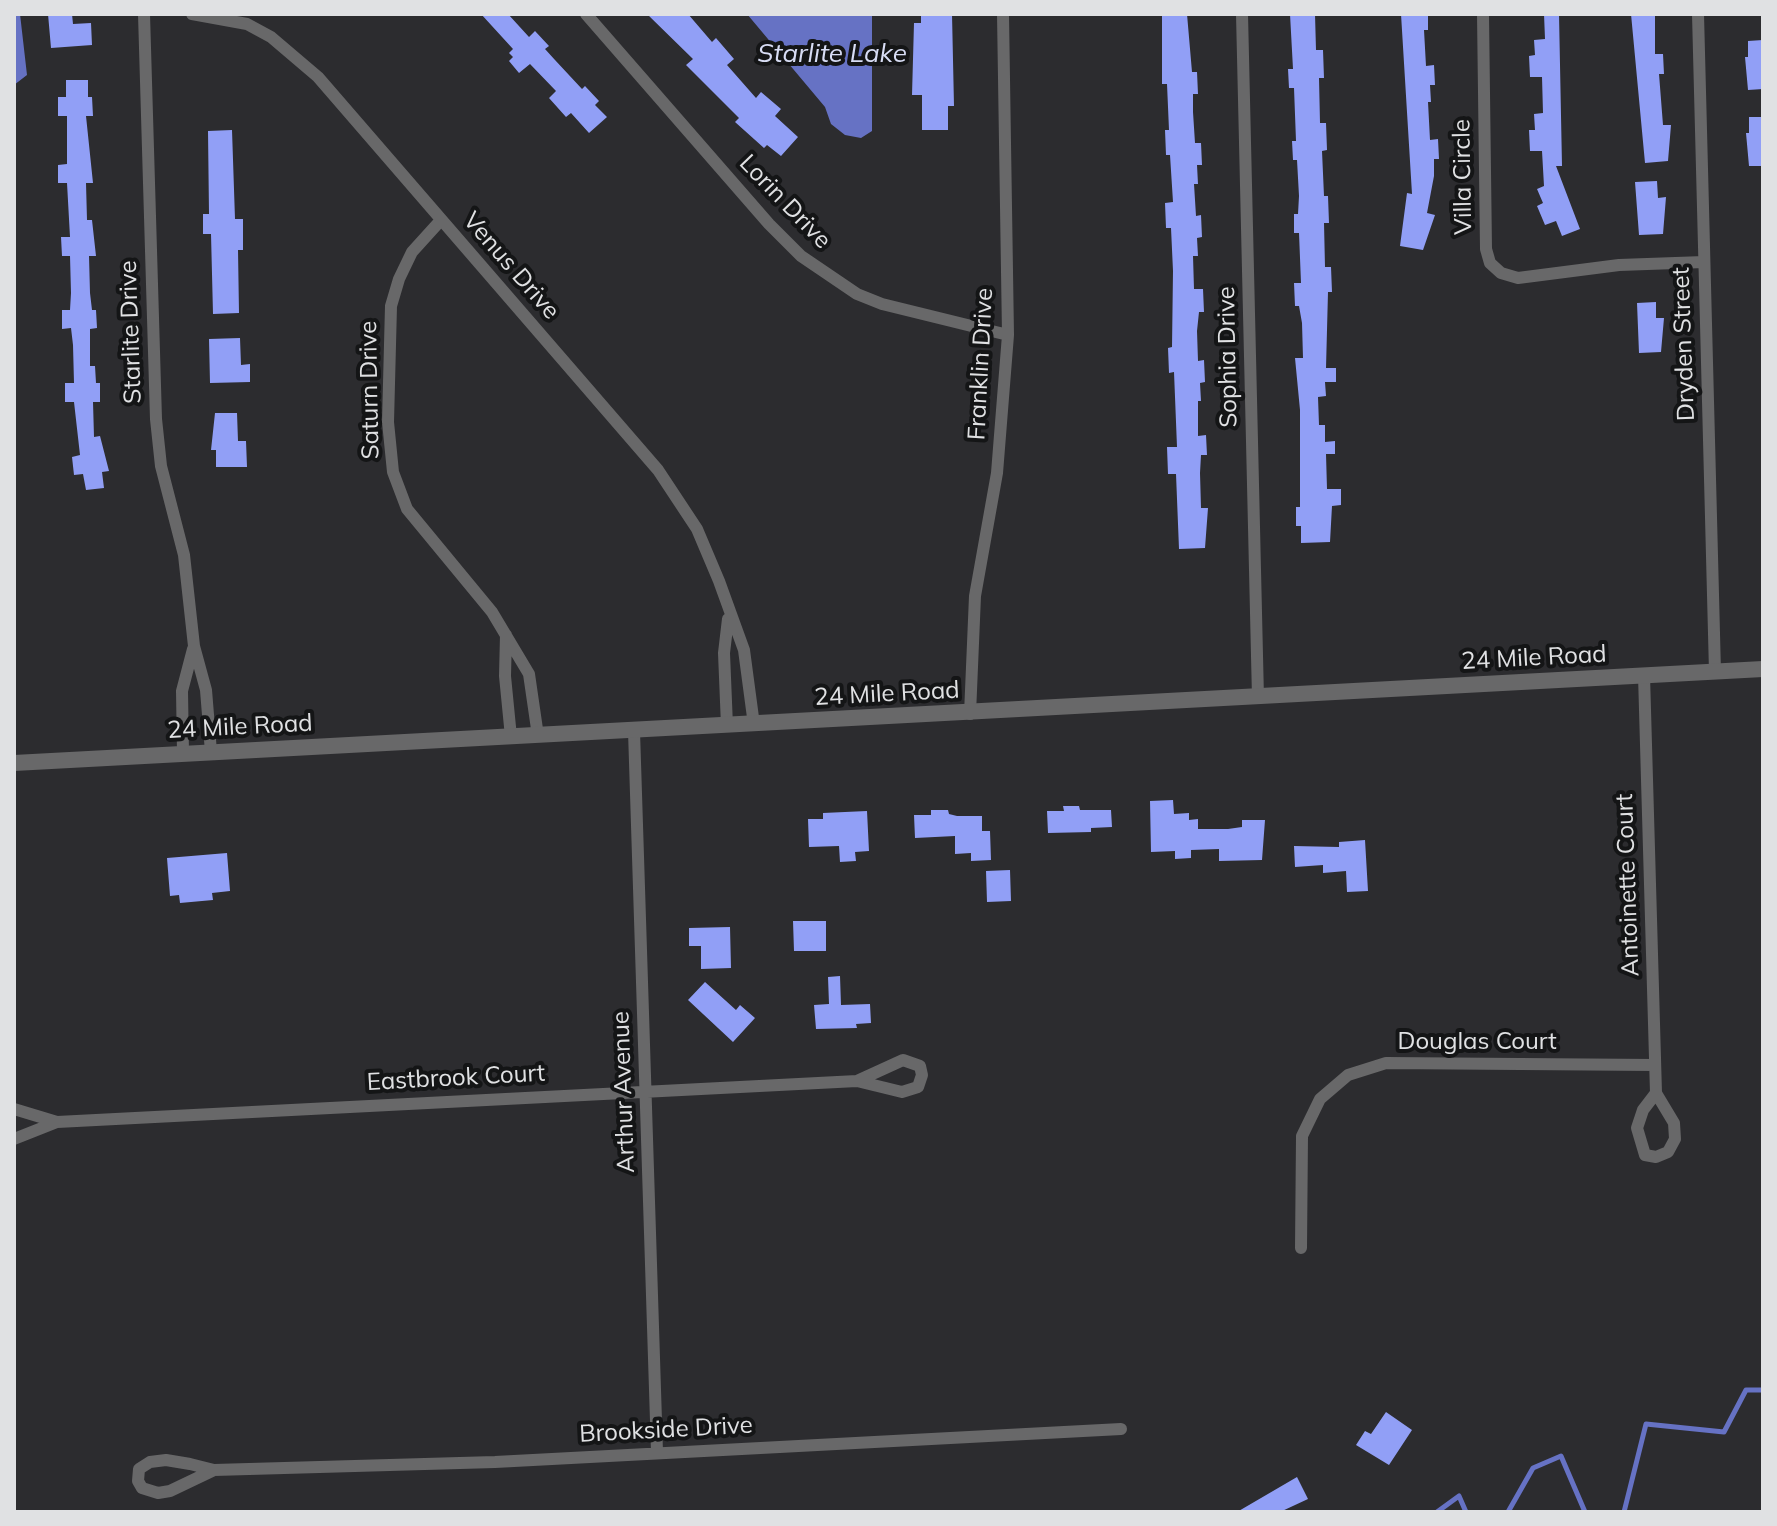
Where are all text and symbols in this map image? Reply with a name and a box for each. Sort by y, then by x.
water label: Starlite Lake [757,38,907,70]
street label: Villa Circle [1448,119,1478,235]
street label: Lorin Drive [733,149,837,255]
street label: Venus Drive [457,207,565,325]
street label: Starlite Drive [114,260,148,404]
street label: Dryden Street [1667,267,1701,421]
street label: Sophia Drive [1212,286,1244,428]
street label: Franklin Drive [963,287,999,441]
street label: Saturn Drive [354,320,386,460]
street label: 24 Mile Road [1461,640,1607,676]
street label: 24 Mile Road [814,676,960,712]
street label: 24 Mile Road [167,709,313,745]
street label: Antoinette Court [1610,793,1646,977]
street label: Arthur Avenue [607,1011,641,1173]
street label: Douglas Court [1397,1028,1557,1056]
street label: Eastbrook Court [366,1059,546,1097]
street label: Brookside Drive [578,1411,754,1449]

